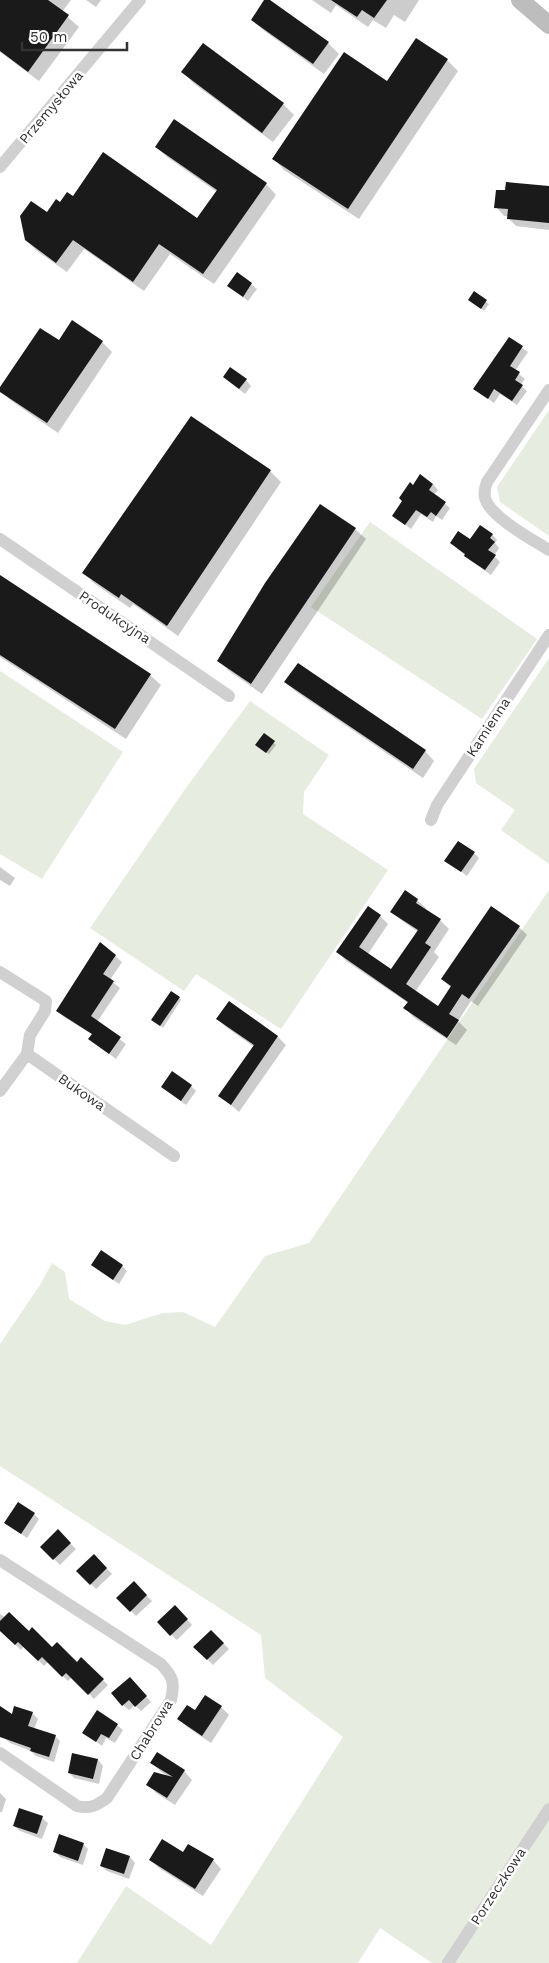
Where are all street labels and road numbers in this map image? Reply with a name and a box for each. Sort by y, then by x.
street label: Przemysłowa [16,67,86,147]
street label: Produkcyjna [76,587,154,647]
street label: Kamienna [463,694,513,760]
street label: Bukowa [56,1070,108,1114]
street label: Chabrowa [126,1697,176,1763]
street label: Porzeczkowa [467,1844,529,1928]

